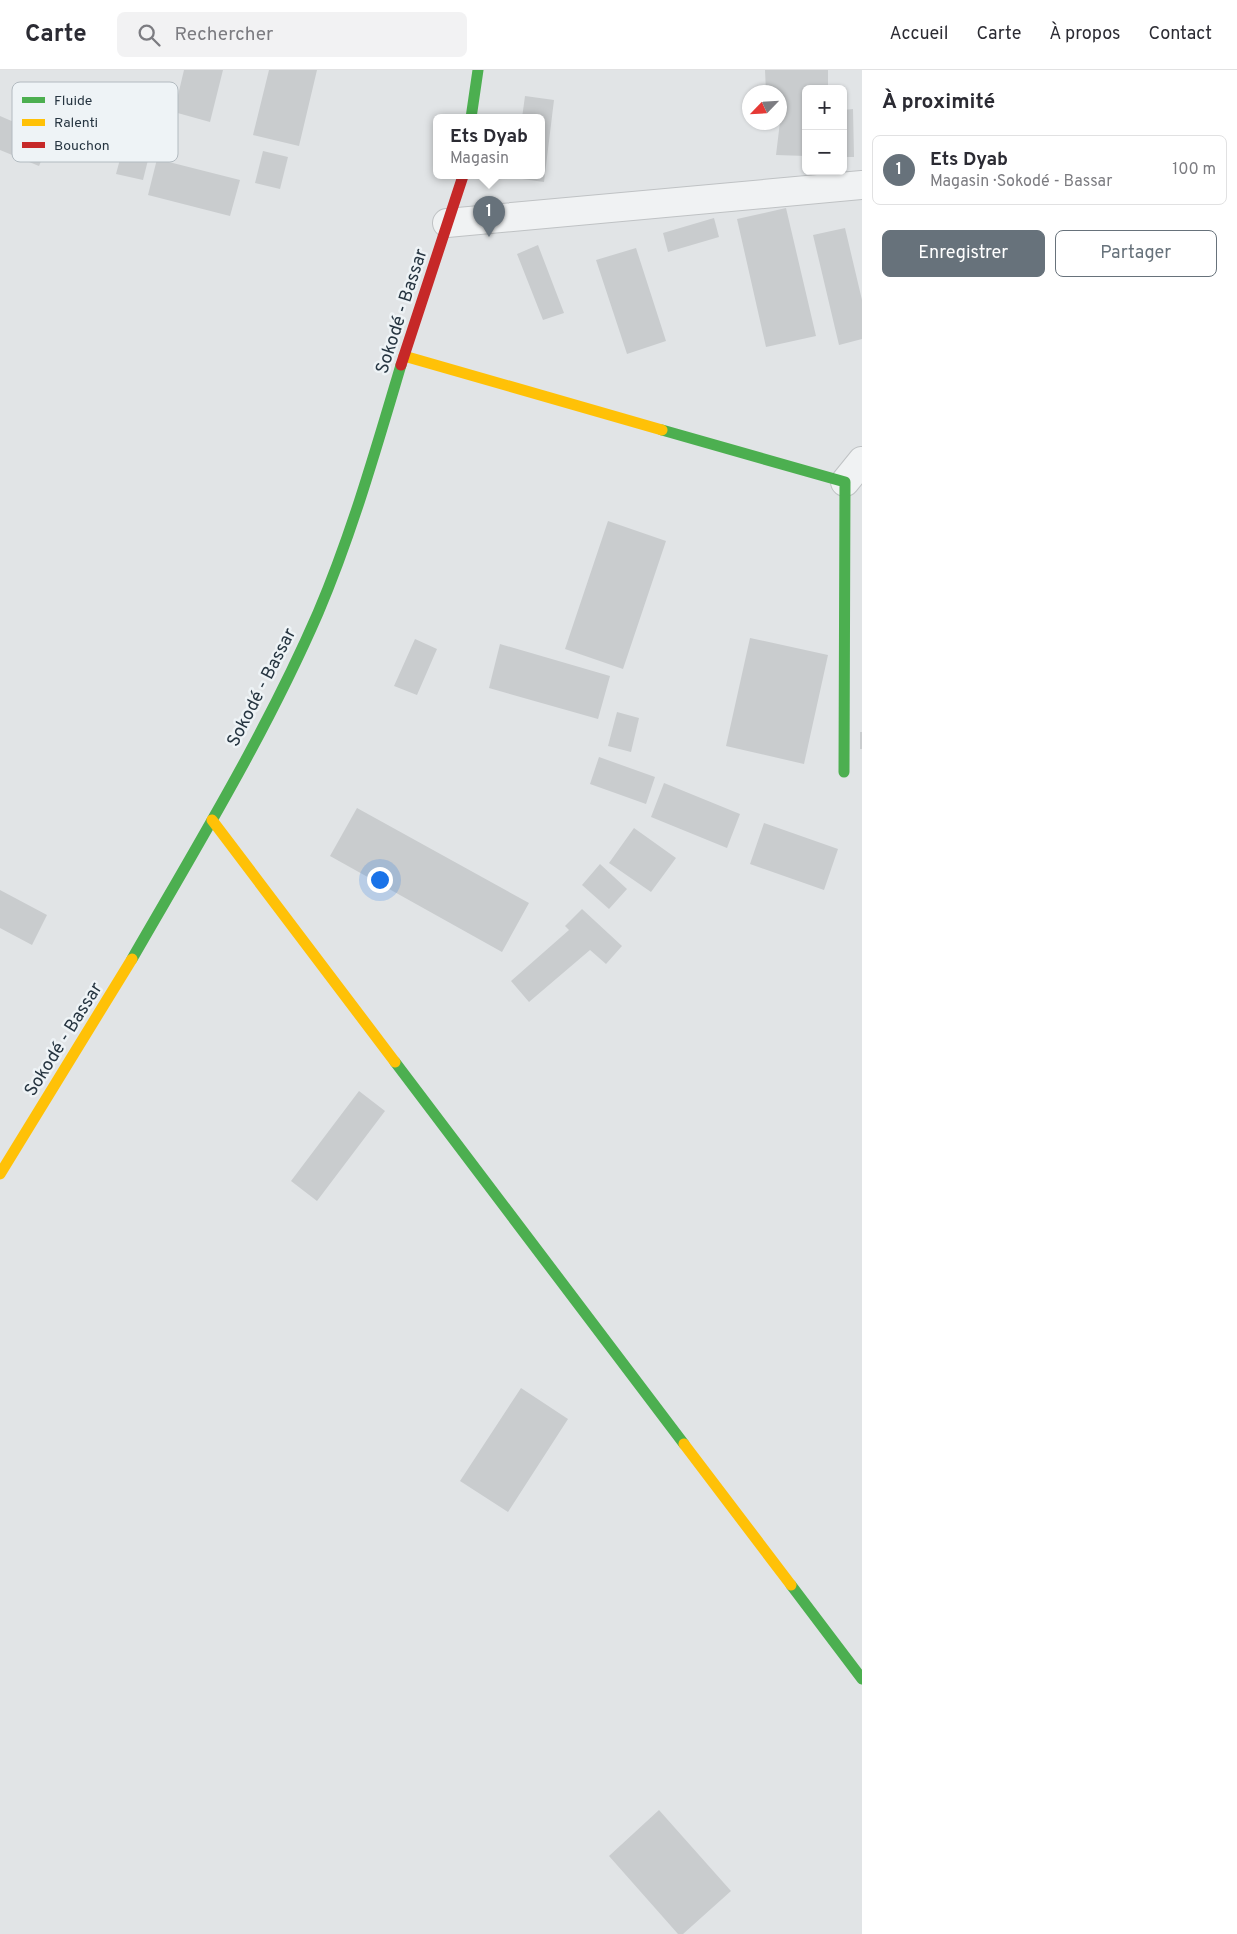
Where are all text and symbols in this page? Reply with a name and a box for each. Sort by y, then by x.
search box [117,12,467,57]
text: Carte [25,20,87,50]
icon: search [135,21,163,49]
text: Rechercher [175,23,273,47]
text: Accueil [889,23,948,46]
text: Carte [976,23,1021,46]
text: À propos [1049,23,1120,46]
text: Contact [1148,23,1212,46]
legend [12,82,178,162]
north arrow [742,85,787,130]
map controls [802,85,847,175]
button: + [802,85,847,130]
text: À proximité [882,89,995,116]
text: Fluide [54,93,92,110]
popup [433,114,545,179]
text: Ralenti [54,115,98,132]
text: Ets Dyab [450,125,528,149]
button: − [802,130,847,175]
text: Bouchon [54,138,110,155]
text: Ets Dyab [930,148,1008,172]
text: Magasin [450,149,509,169]
text: 1 [896,160,902,180]
text: 100 m [1172,160,1216,180]
text: Magasin · Sokodé - Bassar [930,172,1112,192]
pin: 1 [473,196,505,237]
button: Enregistrer [882,230,1045,277]
button: Partager [1055,230,1217,277]
street label: Sokodé - Bassar [371,246,433,377]
street label: Sokodé - Bassar [223,624,302,751]
your location [367,867,393,893]
street label: Sokodé - Bassar [20,979,109,1101]

